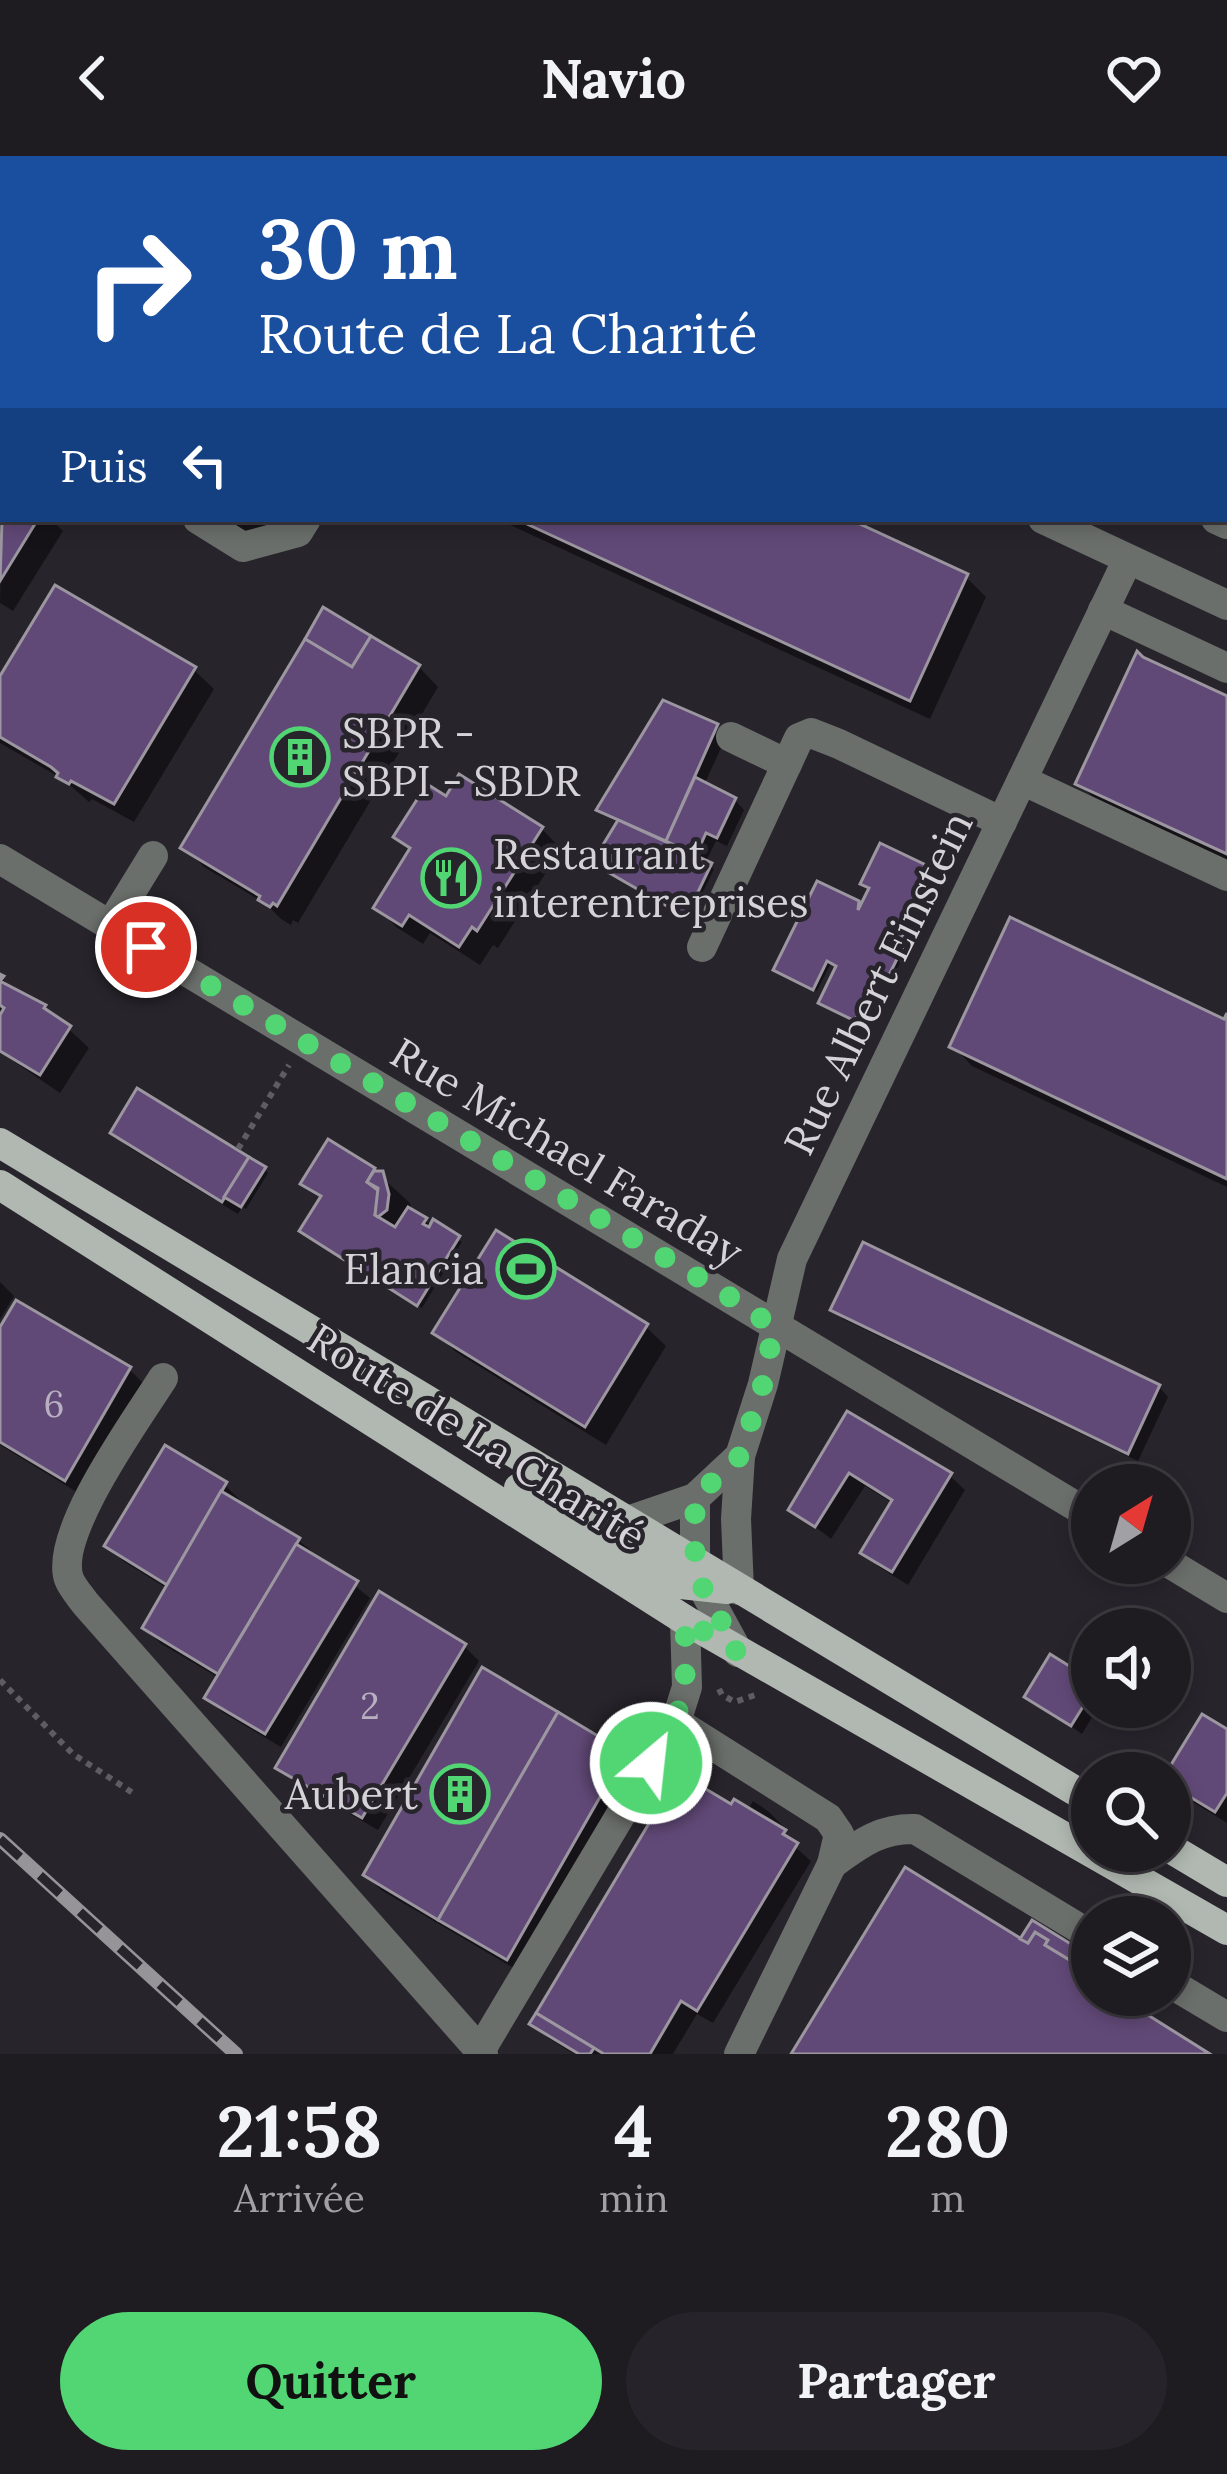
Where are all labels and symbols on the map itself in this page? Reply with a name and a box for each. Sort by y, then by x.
place label: SBPR - SBPI - SBDR [342,706,581,808]
building icon: SBPR - SBPI - SBDR [269,726,331,788]
street label: Rue Albert Einstein [772,803,984,1163]
place label: Restaurant interentreprises [493,827,808,929]
restaurant icon: Restaurant interentreprises [420,847,482,909]
pin [95,896,197,998]
street label: Rue Michael Faraday [381,1026,754,1279]
sports icon: Elancia [495,1238,557,1300]
place label: Elancia [343,1242,484,1296]
street label: Route de La Charité [298,1311,656,1563]
house number: 6 [44,1381,64,1427]
north arrow [1071,1464,1191,1584]
house number: 2 [360,1683,380,1729]
position arrow [588,1700,714,1826]
building icon: Aubert [429,1763,491,1825]
place label: Aubert [284,1767,419,1821]

